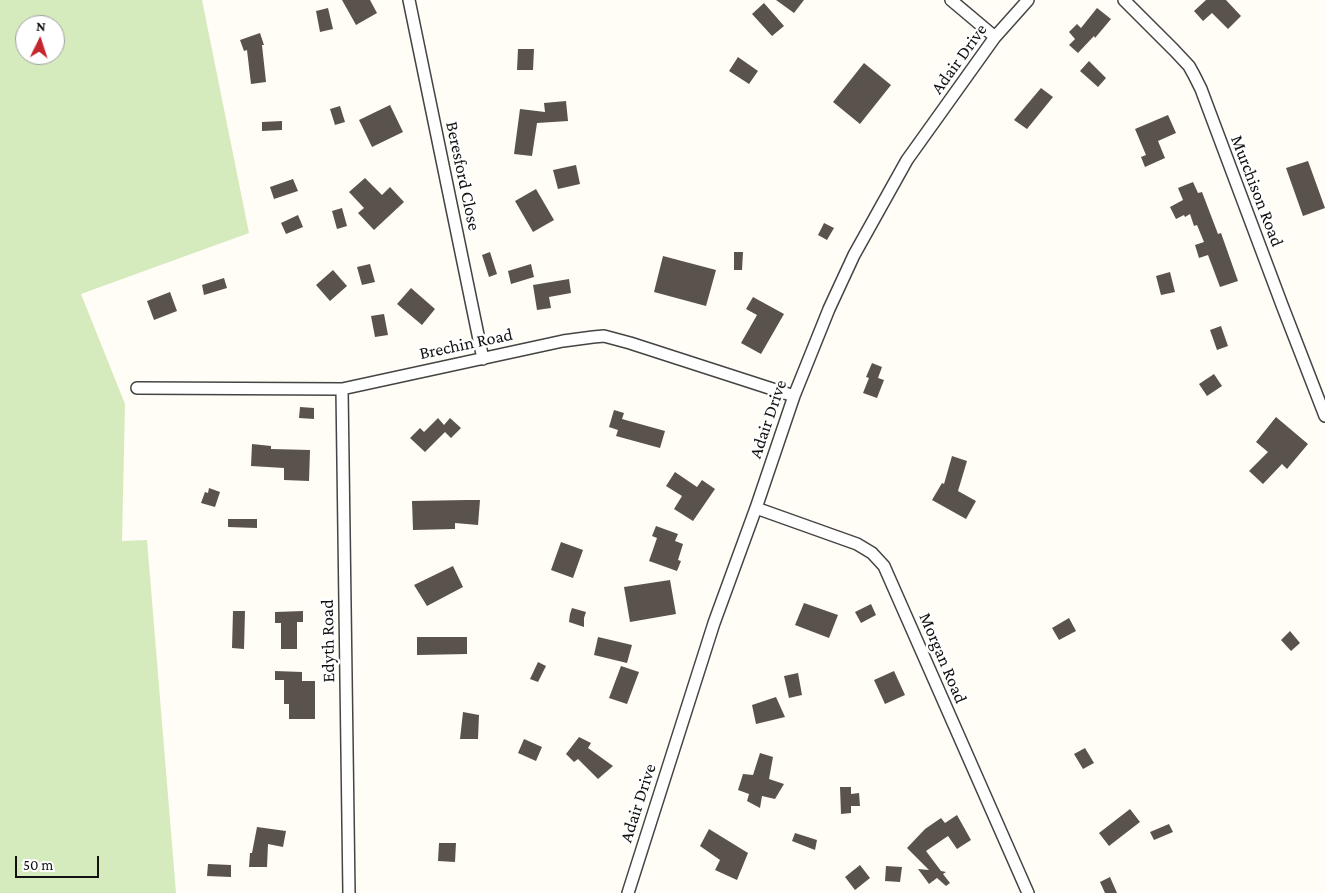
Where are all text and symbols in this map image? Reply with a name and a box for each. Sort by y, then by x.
north arrow [15,15,65,65]
text: N [36,18,46,34]
street label: Adair Drive [926,20,992,98]
street label: Beresford Close [441,119,485,233]
street label: Murchison Road [1226,132,1288,250]
street label: Brechin Road [417,324,515,364]
street label: Adair Drive [744,377,792,461]
street label: Edyth Road [316,599,340,683]
street label: Morgan Road [914,609,972,707]
street label: Adair Drive [615,761,661,845]
scale bar [18,846,101,878]
text: 50 m [23,857,53,873]

